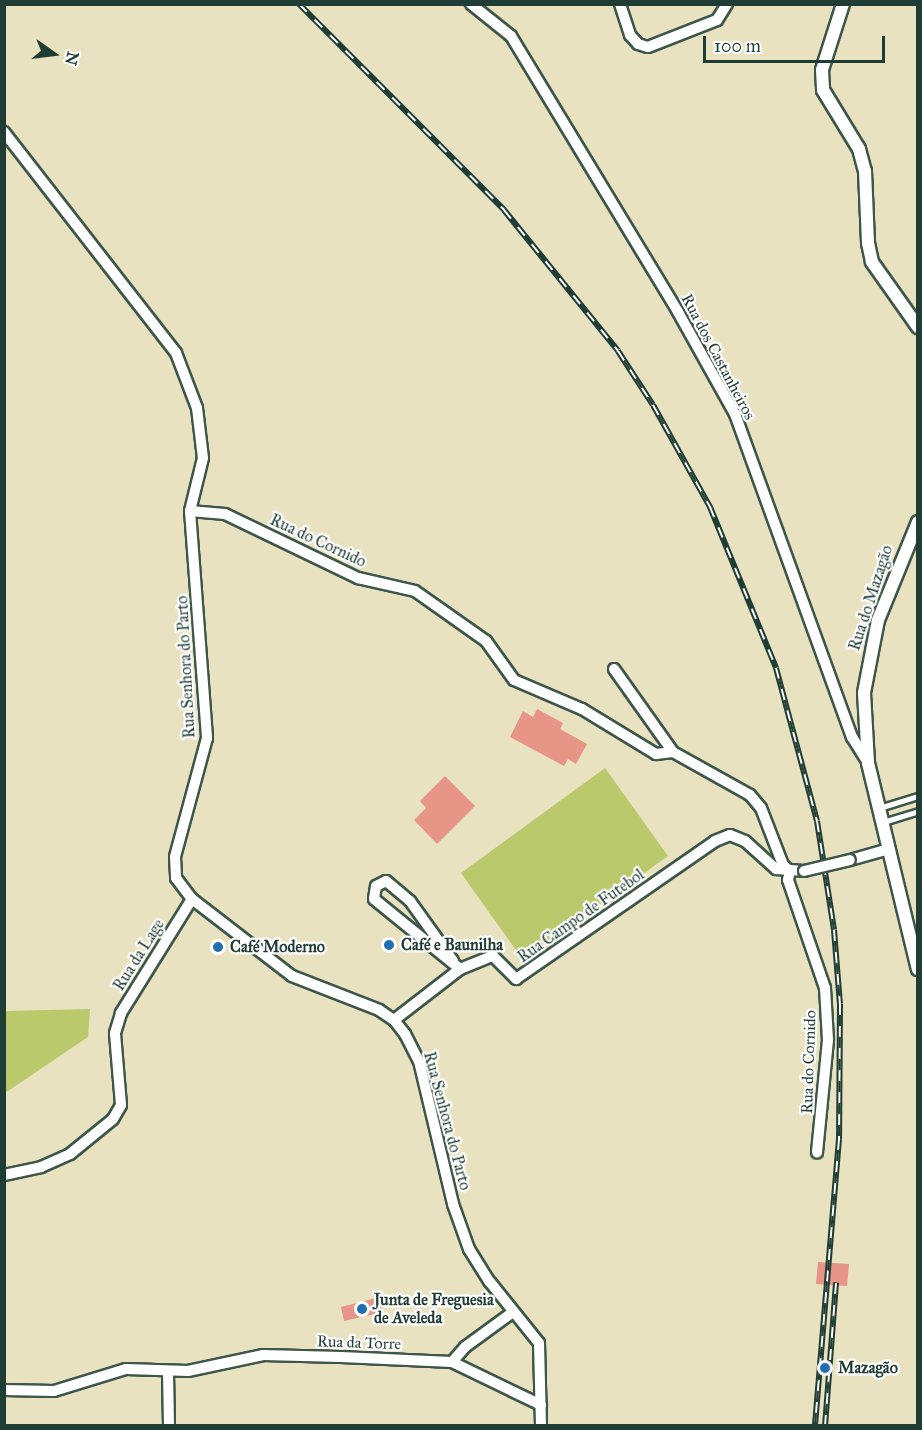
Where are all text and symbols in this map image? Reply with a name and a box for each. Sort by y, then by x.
north arrow [24,24,84,84]
scale bar [706,24,888,62]
text: 100 m [714,35,761,57]
text: N [61,50,83,67]
street label: Rua dos Castanheiros [677,291,759,423]
street label: Rua do Cornido [267,510,369,572]
street label: Rua do Mazagão [845,543,897,653]
street label: Rua Senhora do Parto [173,595,199,739]
street label: Rua Campo de Futebol [514,865,648,967]
street label: Rua da Lage [109,916,169,994]
place label: Café e Baunilha [401,935,503,955]
place label: Café Moderno [230,937,325,957]
marker: Café e Baunilha [382,938,396,952]
marker: Café Moderno [211,940,225,954]
street label: Rua do Cornido [798,1010,820,1114]
street label: Rua Senhora do Parto [419,1050,475,1192]
place label: Junta de Freguesia de Aveleda [374,1290,494,1328]
marker: Junta de Freguesia de Aveleda [355,1302,369,1316]
street label: Rua da Torre [316,1332,402,1354]
place label: Mazagão [838,1358,898,1378]
marker: Mazagão [816,1359,834,1377]

